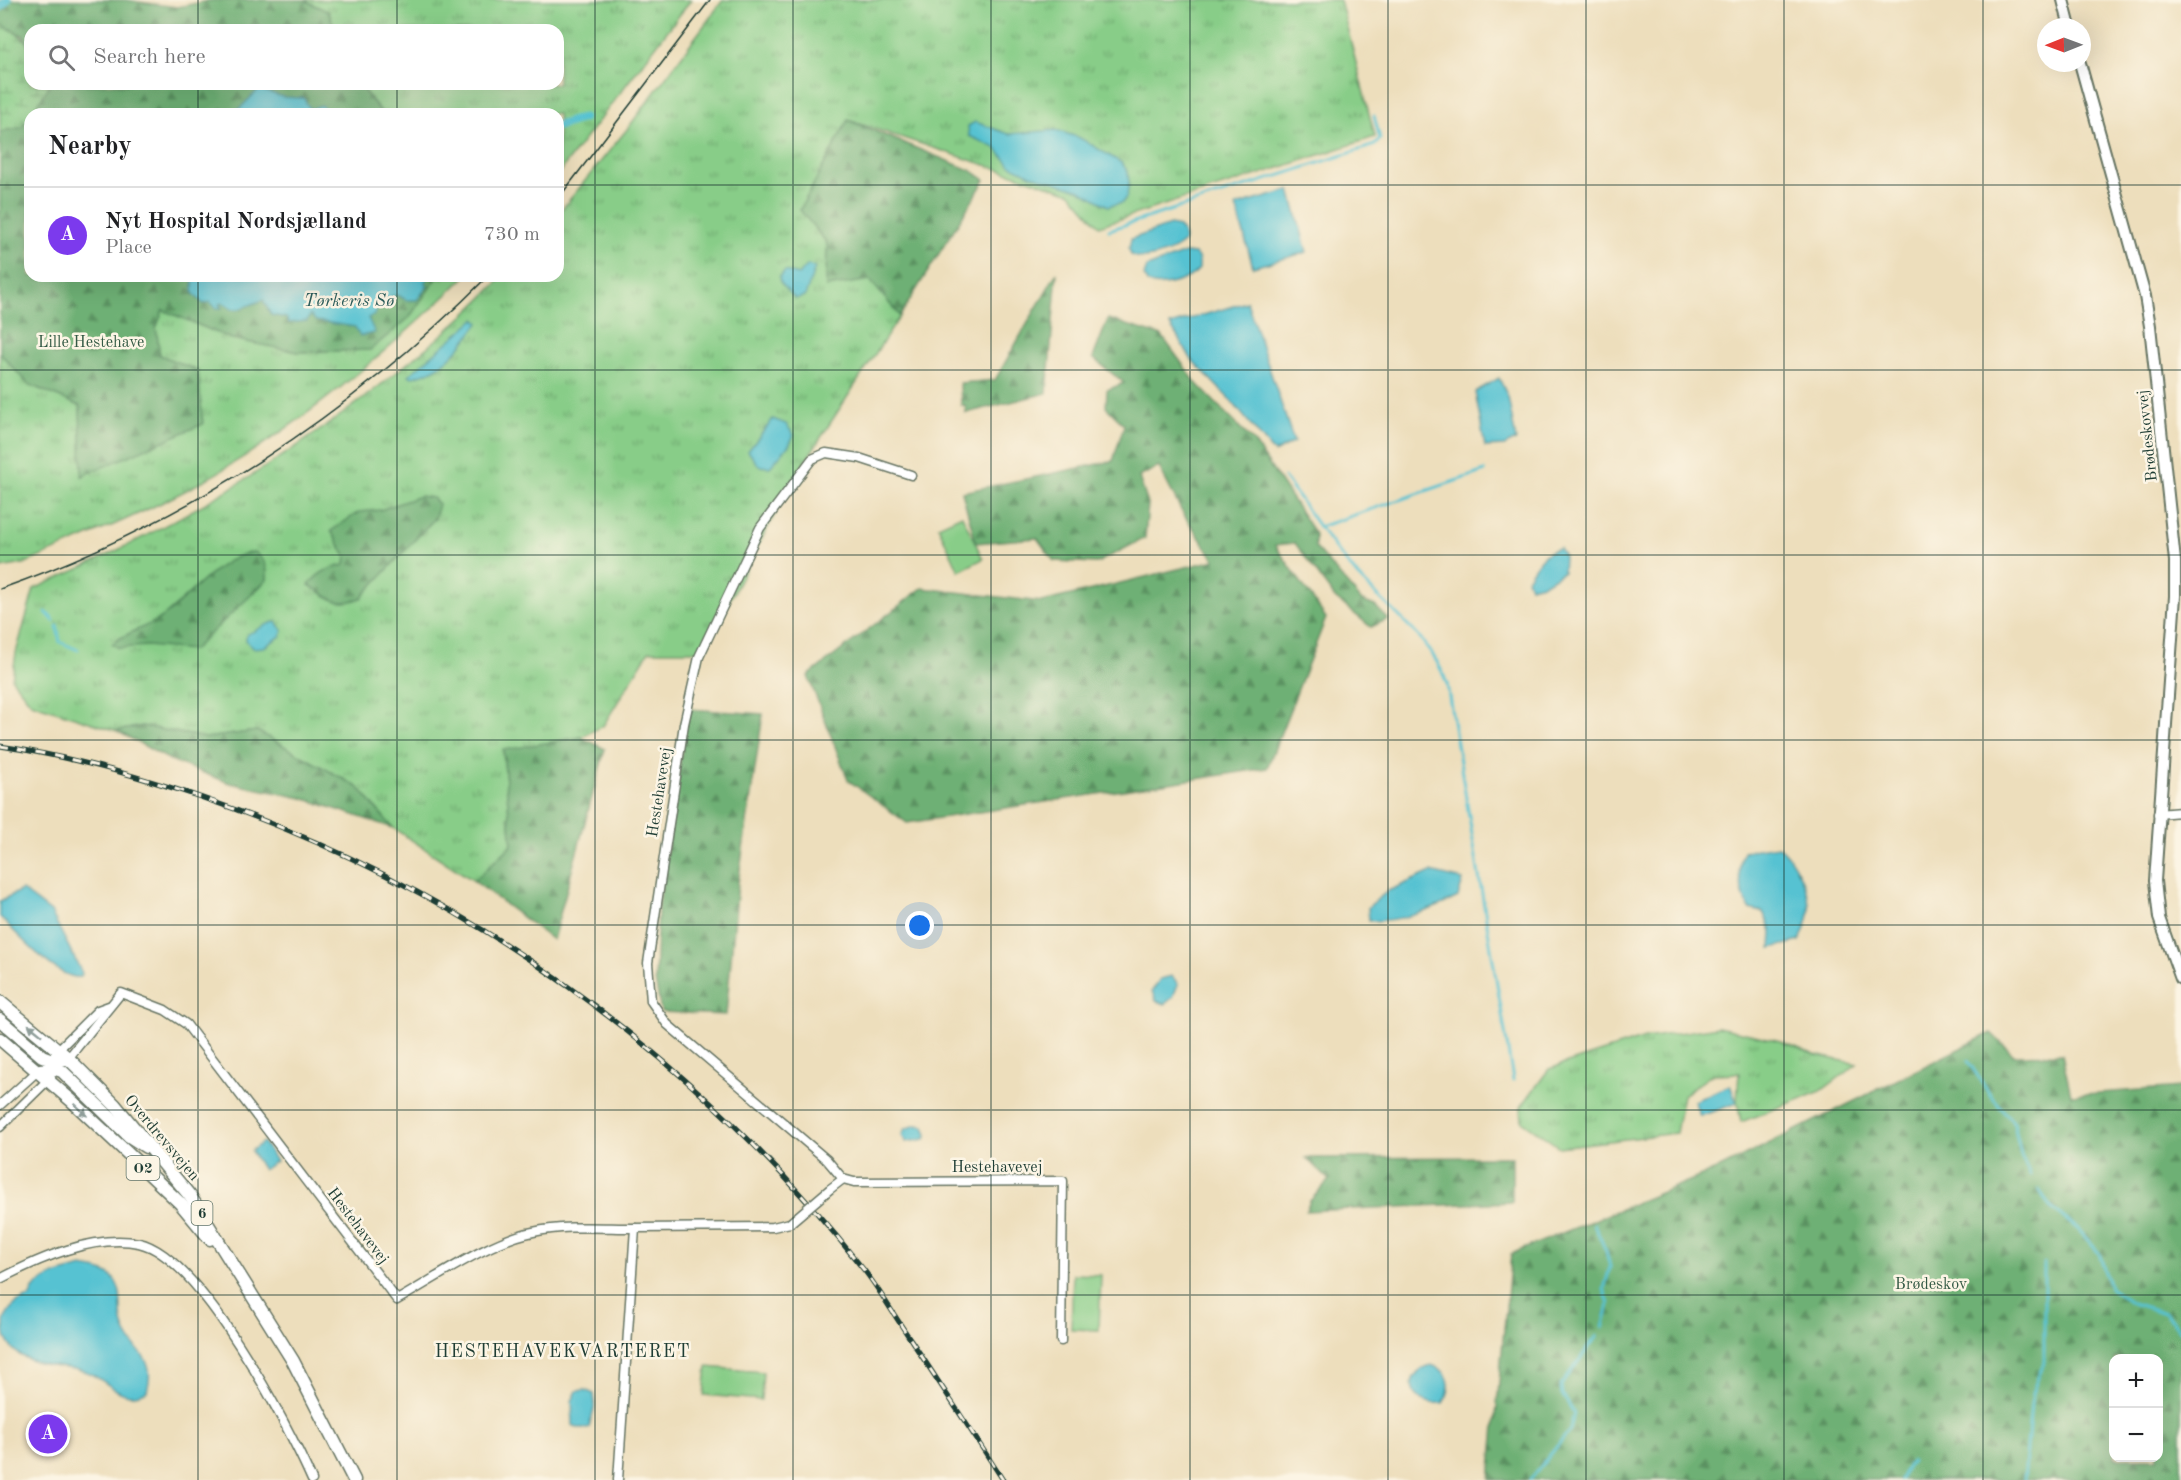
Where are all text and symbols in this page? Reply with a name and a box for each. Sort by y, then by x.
north arrow [2037,18,2091,72]
search box [24,24,564,90]
icon: search [45,41,78,74]
text: Search here [93,46,206,68]
text: Nearby [48,134,132,160]
text: Nyt Hospital Nordsjælland [105,211,367,233]
text: A [60,225,75,245]
text: 730 m [484,225,540,245]
text: Place [105,238,152,258]
water label: Tørkeris Sø [304,292,395,310]
park label: Lille Hestehave [38,335,144,351]
street label: Brødeskovvej [2135,389,2161,483]
street label: Hestehavevej [645,746,675,839]
your location [905,911,934,940]
one-way arrow [27,1024,42,1037]
street label: Overdrevsvejen [121,1092,202,1185]
one-way arrow [74,1102,88,1116]
road number: O2 [126,1156,160,1180]
street label: Hestehavevej [951,1160,1043,1176]
street label: Hestehavevej [324,1185,391,1267]
road number: 6 [192,1201,212,1225]
park label: Brødeskov [1895,1277,1968,1293]
district label: HESTEHAVEKVARTERET [435,1343,691,1361]
map controls [2109,1354,2163,1462]
button: + [2109,1354,2163,1408]
button: − [2109,1408,2163,1462]
pin: A [28,1412,68,1456]

